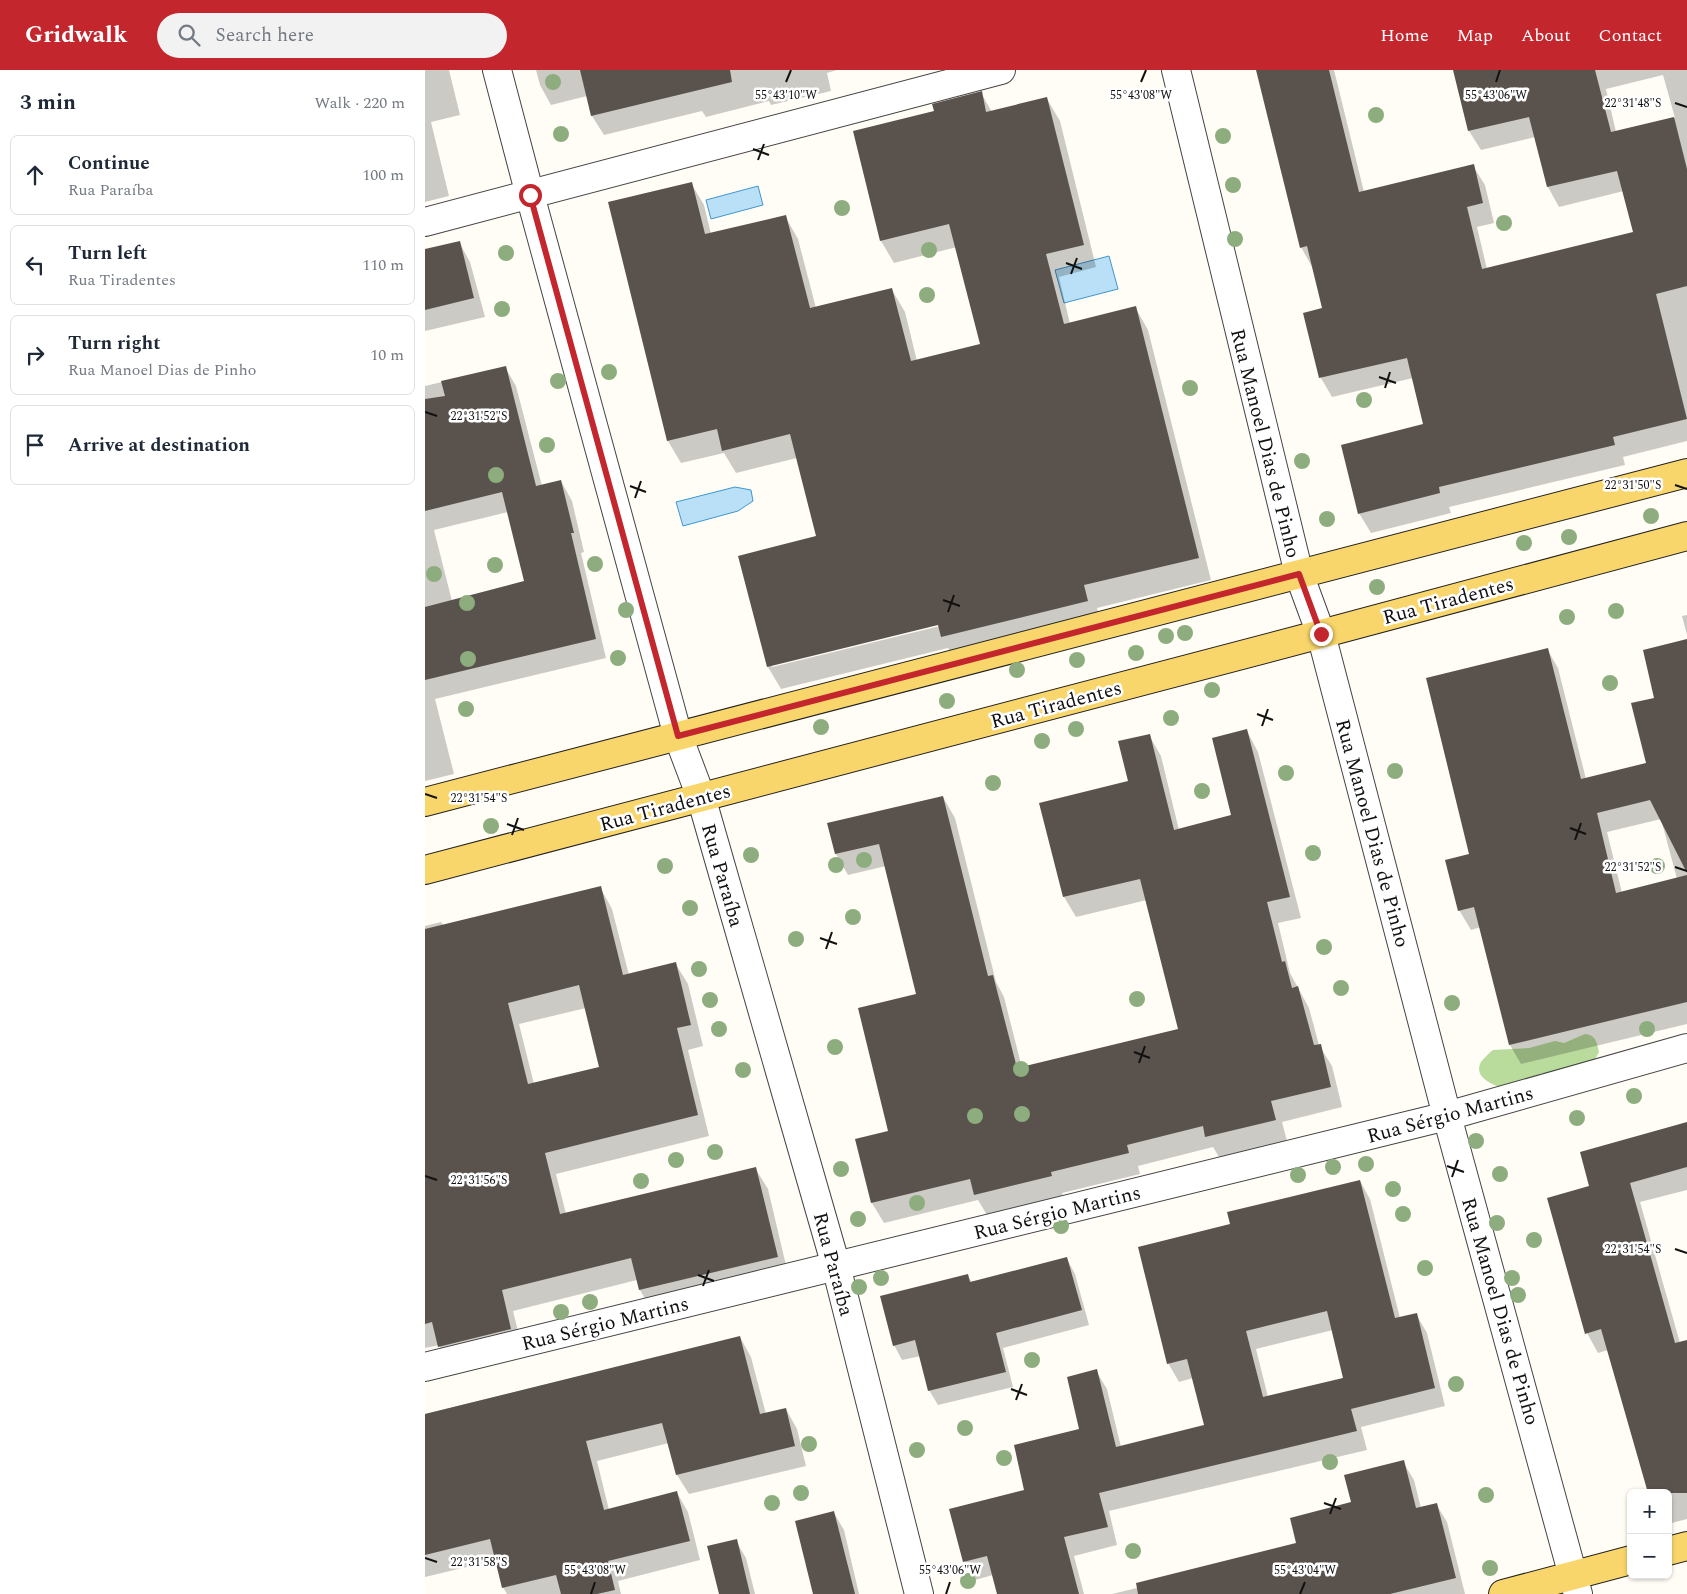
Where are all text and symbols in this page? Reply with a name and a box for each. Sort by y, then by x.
search box [157,13,507,58]
text: Gridwalk [25,17,127,53]
icon: search [175,21,203,49]
text: Search here [215,21,314,50]
text: Home [1380,22,1429,49]
text: Map [1457,22,1493,49]
text: About [1521,22,1571,49]
text: Contact [1599,22,1662,49]
text: 55°43'10"W [755,86,817,105]
text: 55°43'08"W [1110,86,1172,105]
text: 55°43'06"W [1465,86,1527,105]
text: 3 min [20,87,76,119]
text: Walk · 220 m [314,91,405,115]
text: 22°31'48"S [1605,94,1661,113]
text: Continue [68,149,150,178]
icon: ahead [21,161,49,189]
text: 100 m [362,163,404,187]
text: Rua Paraíba [68,178,153,202]
route start [519,184,542,207]
text: Turn left [68,239,147,268]
icon: left [21,251,49,279]
text: 110 m [362,253,404,277]
text: Rua Tiradentes [68,268,176,292]
street label: Rua Manoel Dias de Pinho [1222,325,1308,561]
text: Turn right [68,329,161,358]
icon: right [21,341,49,369]
text: 10 m [370,343,404,367]
text: Rua Manoel Dias de Pinho [68,358,256,382]
text: 22°31'52"S [451,407,507,426]
icon: arrive [21,431,49,459]
text: Arrive at destination [68,431,250,460]
text: 22°31'50"S [1605,476,1661,495]
street label: Rua Tiradentes [1379,569,1517,633]
route end [1310,623,1333,646]
street label: Rua Tiradentes [987,673,1125,737]
street label: Rua Manoel Dias de Pinho [1327,716,1417,951]
street label: Rua Tiradentes [596,776,734,840]
text: 22°31'54"S [451,789,507,808]
street label: Rua Paraíba [693,820,751,931]
text: 22°31'52"S [1605,858,1661,877]
street label: Rua Sérgio Martins [1364,1078,1537,1152]
text: 22°31'56"S [451,1171,507,1190]
street label: Rua Sérgio Martins [970,1178,1144,1248]
street label: Rua Manoel Dias de Pinho [1453,1194,1547,1429]
street label: Rua Paraíba [805,1209,861,1320]
text: 22°31'54"S [1605,1240,1661,1259]
street label: Rua Sérgio Martins [518,1289,692,1359]
map controls [1627,1489,1672,1579]
button: + [1627,1489,1672,1534]
button: − [1627,1534,1672,1579]
text: 22°31'58"S [451,1553,507,1572]
text: 55°43'08"W [564,1561,626,1580]
text: 55°43'06"W [919,1561,981,1580]
text: 55°43'04"W [1274,1561,1336,1580]

